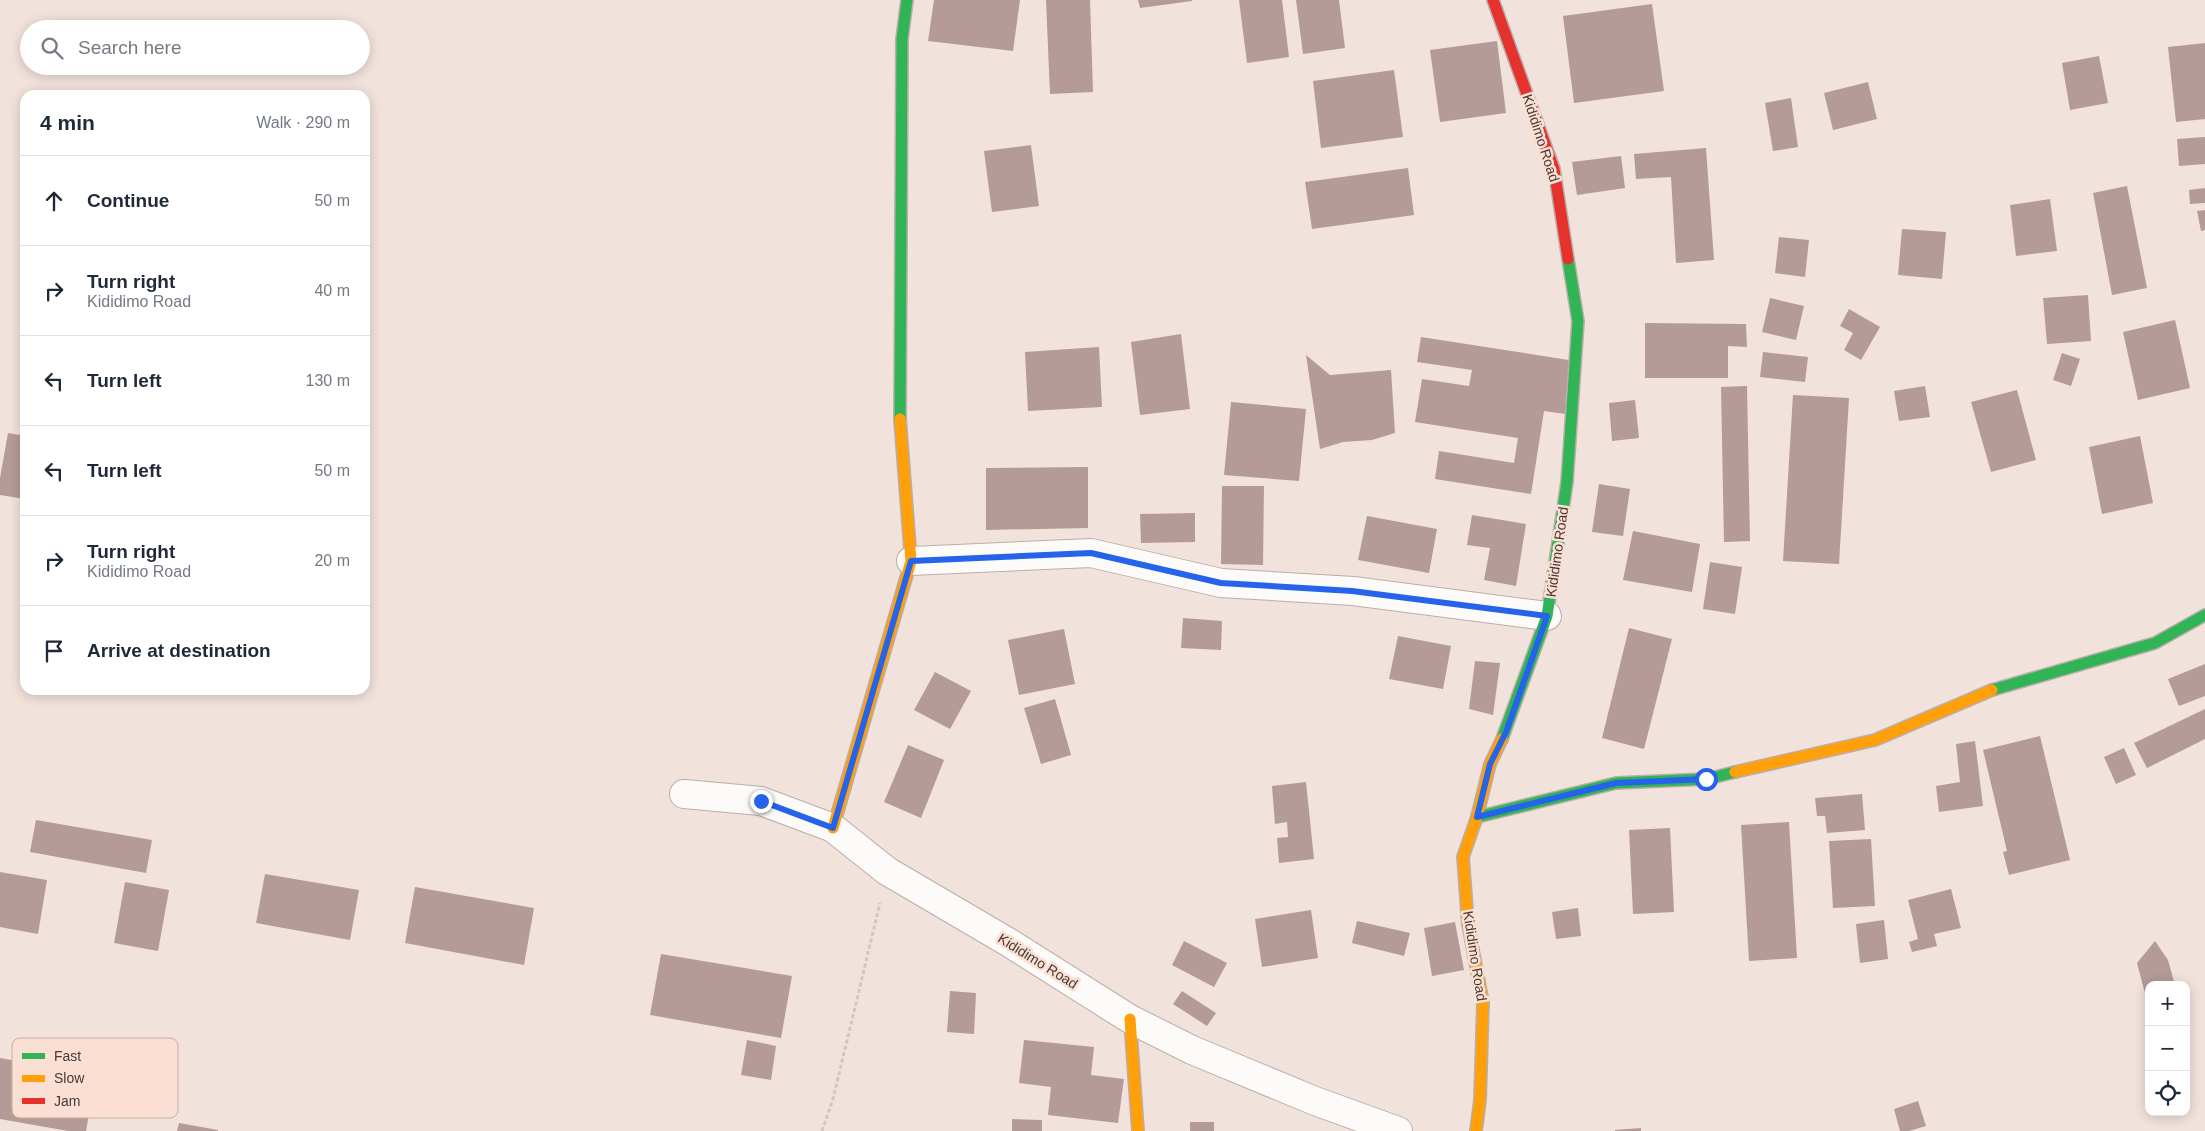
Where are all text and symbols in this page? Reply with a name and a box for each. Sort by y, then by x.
search box [20,20,370,75]
icon: search [38,34,66,62]
text: Search here [78,37,182,58]
street label: Kididimo Road [1519,92,1563,184]
text: 4 min [40,111,95,134]
text: Walk · 290 m [256,114,350,131]
icon: ahead [40,187,68,215]
text: Continue [87,190,169,211]
text: 50 m [314,192,350,209]
text: Turn right [87,271,175,292]
icon: right [40,277,68,305]
text: 40 m [314,282,350,299]
text: Kididimo Road [87,293,191,310]
icon: left [40,367,68,395]
text: Turn left [87,370,162,391]
text: 130 m [306,372,350,389]
icon: left [40,457,68,485]
text: Turn left [87,460,162,481]
text: 50 m [314,462,350,479]
street label: Kididimo Road [1543,506,1571,598]
text: Turn right [87,541,175,562]
icon: right [40,547,68,575]
text: 20 m [314,552,350,569]
text: Kididimo Road [87,563,191,580]
icon: arrive [40,637,68,665]
text: Arrive at destination [87,640,271,661]
route start [1695,768,1718,791]
route end [750,790,773,813]
street label: Kididimo Road [1460,910,1490,1002]
street label: Kididimo Road [995,930,1081,992]
map controls [2145,981,2190,1116]
button: + [2145,981,2190,1026]
button: − [2145,1026,2190,1071]
legend [12,1038,178,1118]
text: Fast [54,1048,81,1064]
text: Slow [54,1070,85,1086]
button: locate [2145,1071,2190,1116]
text: Jam [54,1093,80,1109]

